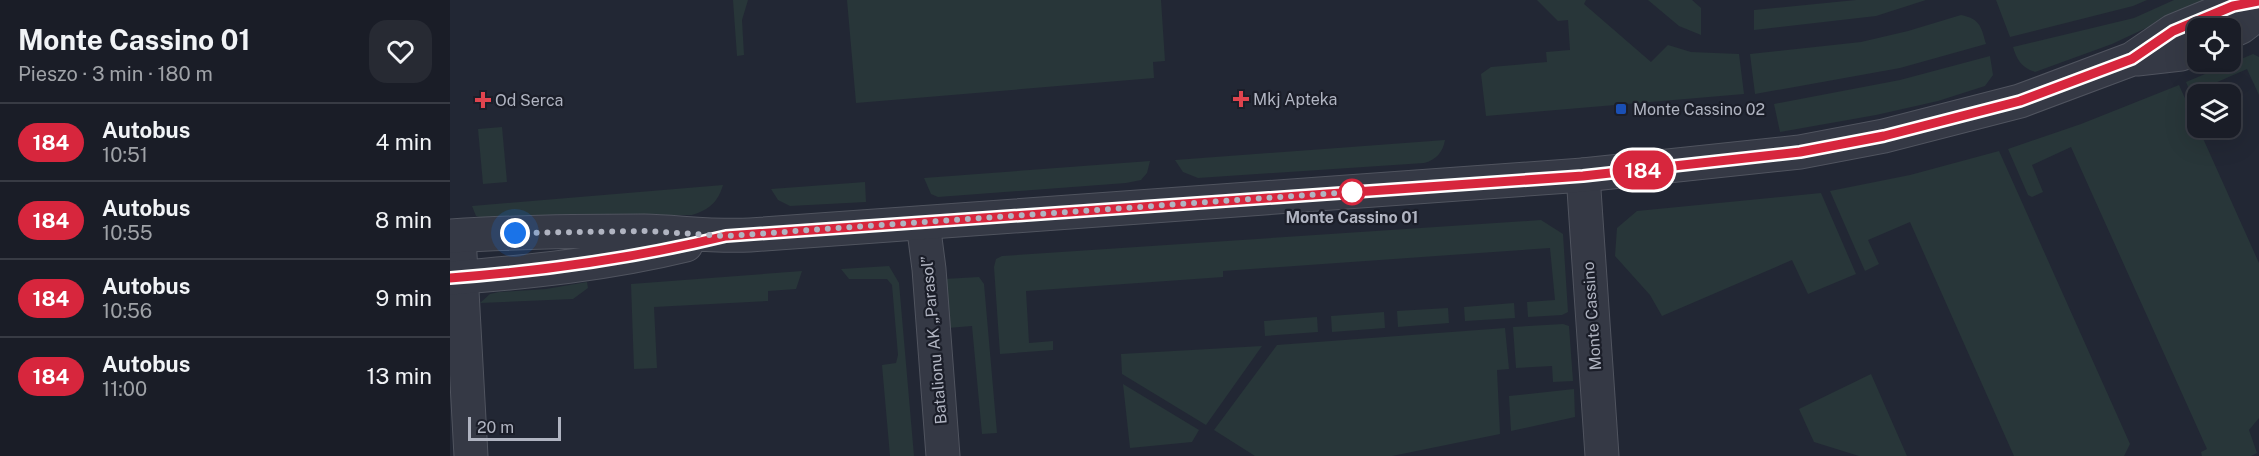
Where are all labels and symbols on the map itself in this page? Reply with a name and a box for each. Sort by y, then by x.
place label: Mkj Apteka [1253,90,1337,109]
place label: Od Serca [495,91,563,110]
marker: Mkj Apteka [1234,92,1248,106]
marker: Od Serca [476,93,490,107]
place label: Monte Cassino 02 [1633,100,1765,119]
marker: Monte Cassino 02 [1614,102,1628,116]
line badge: 184 [1608,150,1678,190]
marker: Monte Cassino 01 [1339,179,1365,205]
place label: Monte Cassino 01 [1286,208,1418,227]
your location [500,218,530,248]
street label: Batalionu AK „Parasol” [917,255,951,425]
street label: Monte Cassino [1579,261,1605,371]
scale bar [468,414,561,442]

